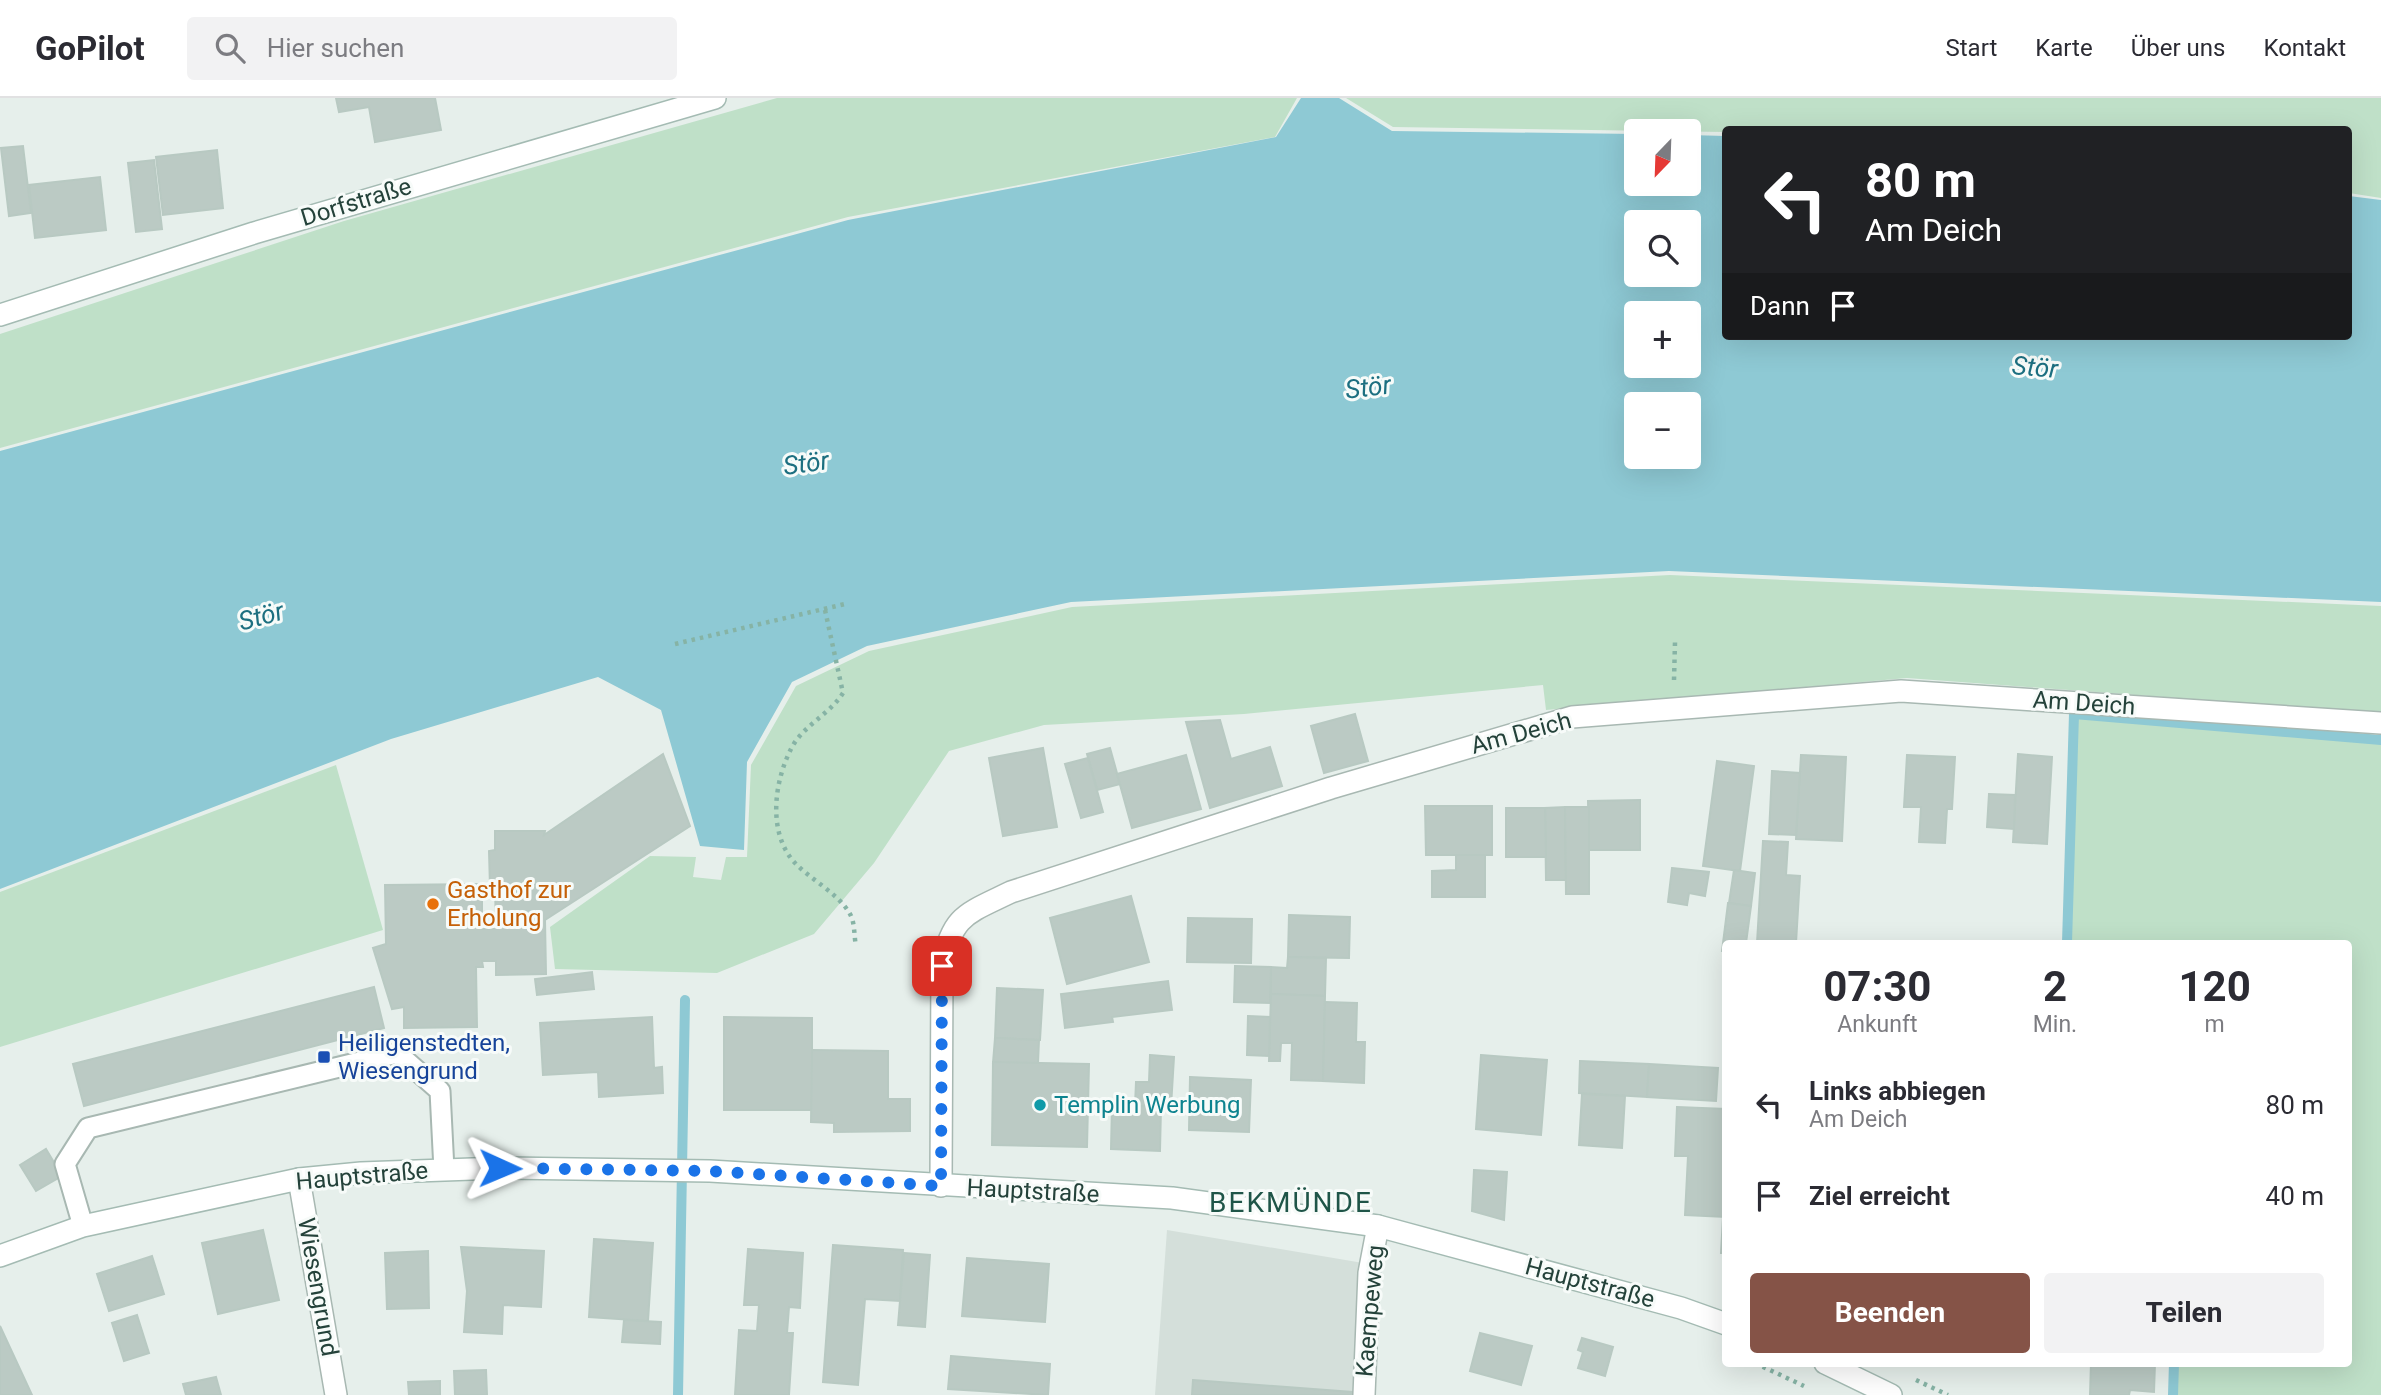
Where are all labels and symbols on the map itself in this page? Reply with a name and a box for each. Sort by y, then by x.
north arrow [1624,119,1701,196]
street label: Dorfstraße [297,172,415,232]
water label: Stör [2011,350,2061,384]
water label: Stör [1343,369,1394,405]
water label: Stör [781,445,832,481]
water label: Stör [235,595,288,636]
street label: Am Deich [2032,685,2136,721]
street label: Am Deich [1468,706,1574,760]
place label: Gasthof zur Erholung [447,876,571,932]
marker: Gasthof zur Erholung [425,896,441,912]
pin [912,936,972,996]
place label: Heiligenstedten, Wiesengrund [338,1029,510,1085]
marker: Heiligenstedten, Wiesengrund [316,1049,332,1065]
place label: Templin Werbung [1054,1091,1241,1119]
marker: Templin Werbung [1032,1097,1048,1113]
position arrow [463,1131,537,1205]
street label: Hauptstraße [295,1156,429,1196]
street label: Hauptstraße [966,1174,1100,1208]
district label: BEKMÜNDE [1209,1186,1373,1219]
street label: Wiesengrund [292,1216,344,1358]
street label: Kaempeweg [1350,1244,1390,1378]
street label: Hauptstraße [1522,1252,1658,1314]

